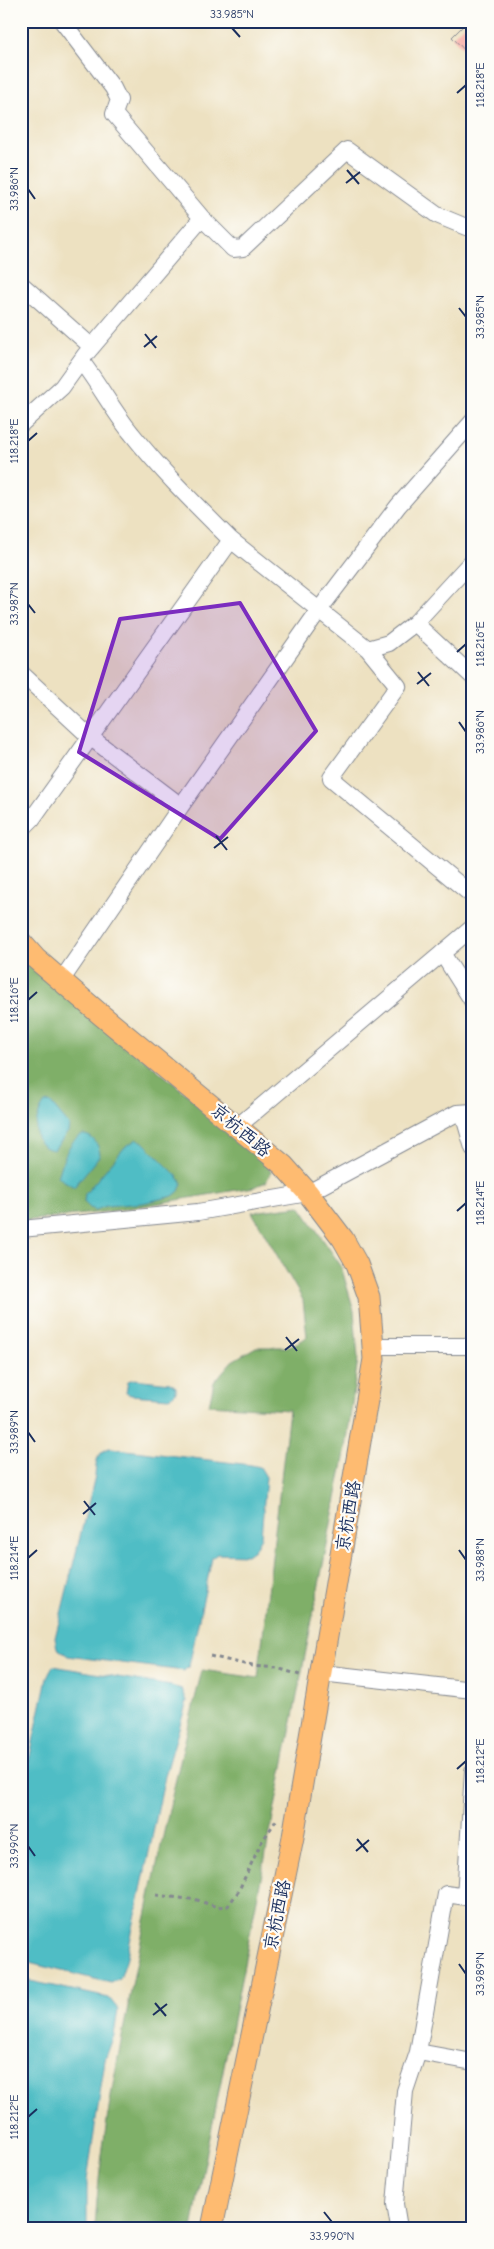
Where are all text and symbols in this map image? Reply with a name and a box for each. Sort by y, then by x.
text: 33.985°N [210,7,254,21]
text: 118.218°E [473,63,487,107]
text: 33.986°N [7,167,21,211]
text: 33.985°N [473,295,487,339]
text: 118.218°E [7,419,21,463]
text: 33.987°N [7,582,21,626]
text: 118.216°E [473,621,487,667]
text: 33.986°N [473,710,487,754]
text: 118.216°E [7,977,21,1023]
street label: 京杭西路 [206,1099,275,1162]
text: 118.214°E [473,1181,487,1225]
text: 33.989°N [7,1410,21,1454]
street label: 京杭西路 [332,1479,365,1553]
text: 118.214°E [7,1536,21,1580]
text: 33.988°N [473,1538,487,1582]
text: 118.212°E [473,1738,487,1784]
text: 33.990°N [7,1824,21,1868]
street label: 京杭西路 [260,1878,295,1953]
text: 33.989°N [473,1952,487,1996]
text: 118.212°E [7,2094,21,2140]
text: 33.990°N [310,2229,354,2243]

